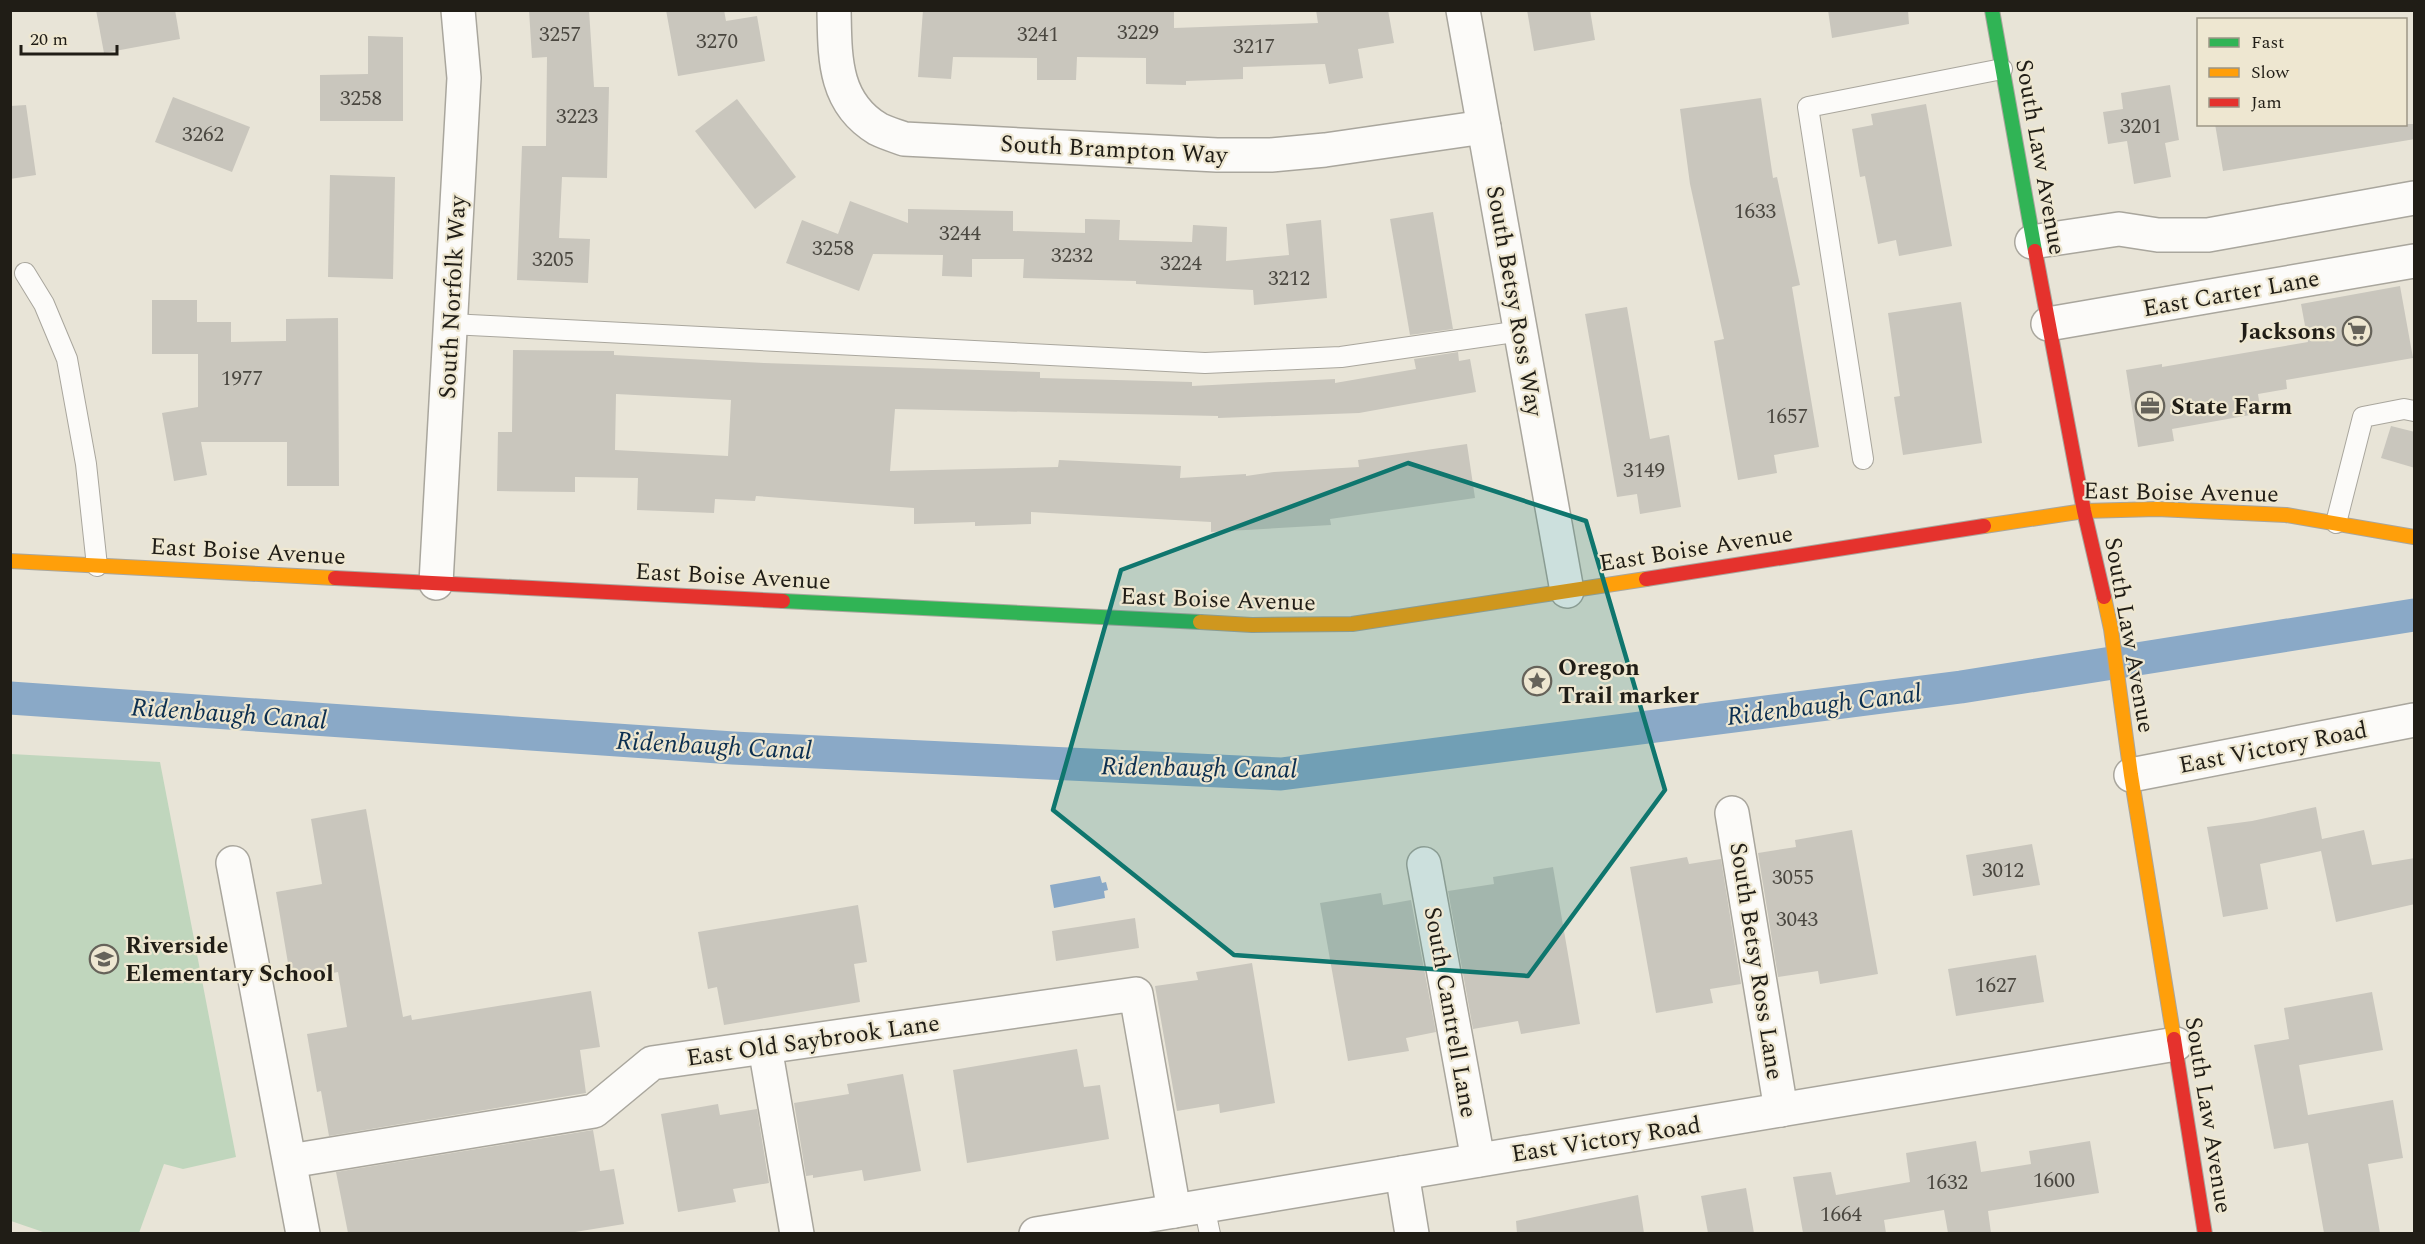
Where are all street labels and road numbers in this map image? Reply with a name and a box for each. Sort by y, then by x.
street label: South Law Avenue [2005,56,2075,258]
street label: South Brampton Way [1000,126,1230,174]
street label: South Betsy Ross Way [1476,183,1552,421]
street label: South Norfolk Way [430,193,476,400]
street label: East Carter Lane [2140,261,2322,327]
street label: East Boise Avenue [2083,473,2279,513]
street label: East Boise Avenue [1597,516,1796,582]
street label: East Boise Avenue [149,529,347,575]
street label: South Law Avenue [2094,534,2164,736]
street label: East Boise Avenue [634,554,832,600]
street label: East Boise Avenue [1120,579,1316,621]
street label: East Victory Road [2176,712,2371,784]
street label: South Betsy Ross Lane [1719,840,1793,1082]
street label: South Cantrell Lane [1414,904,1486,1121]
street label: East Old Saybrook Lane [684,1005,942,1077]
street label: South Law Avenue [2175,1014,2241,1216]
street label: East Victory Road [1509,1107,1703,1173]

